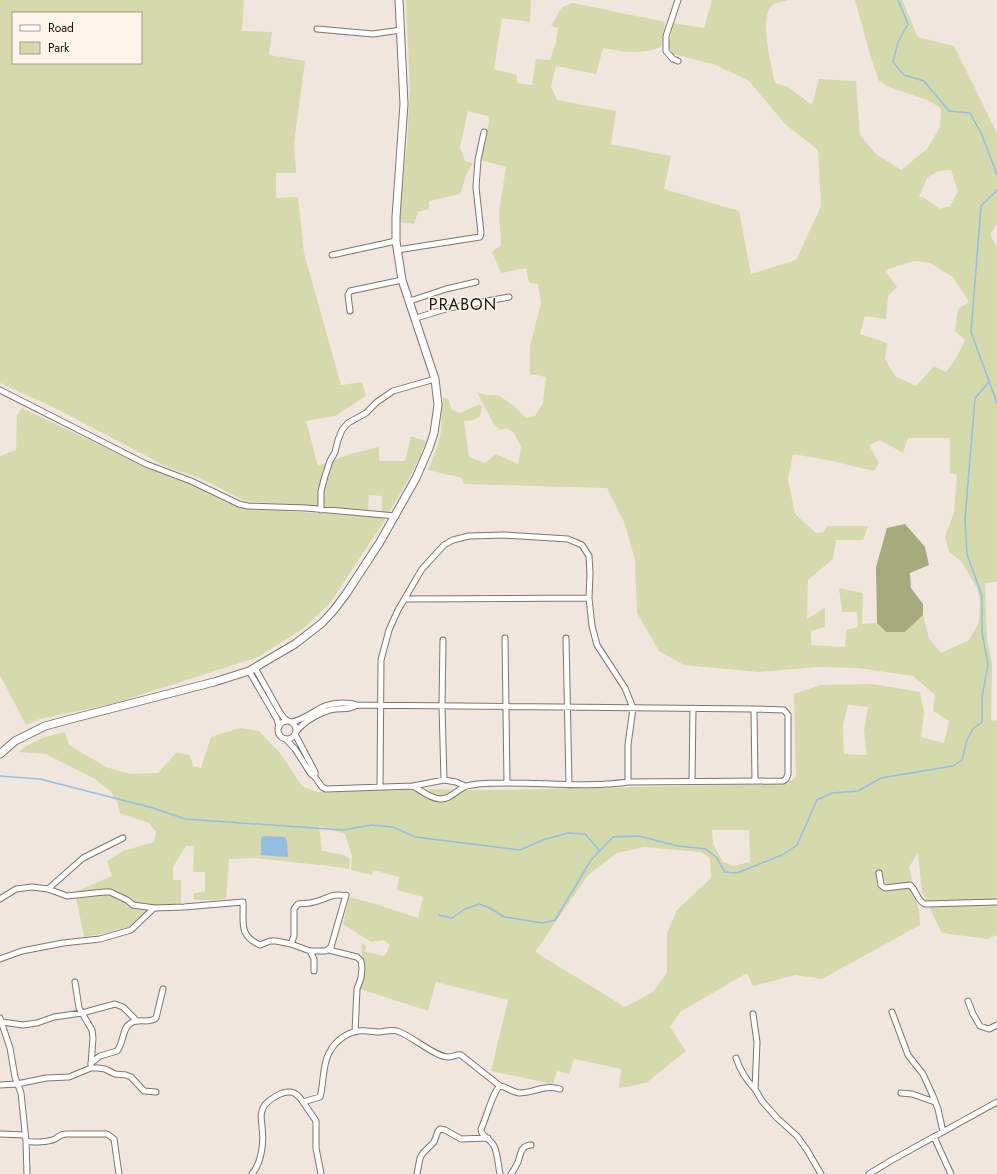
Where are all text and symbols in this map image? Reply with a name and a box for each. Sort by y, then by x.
legend [12,12,142,64]
text: Road [48,19,74,37]
text: Park [48,39,70,57]
district label: PRABON [429,293,497,316]

